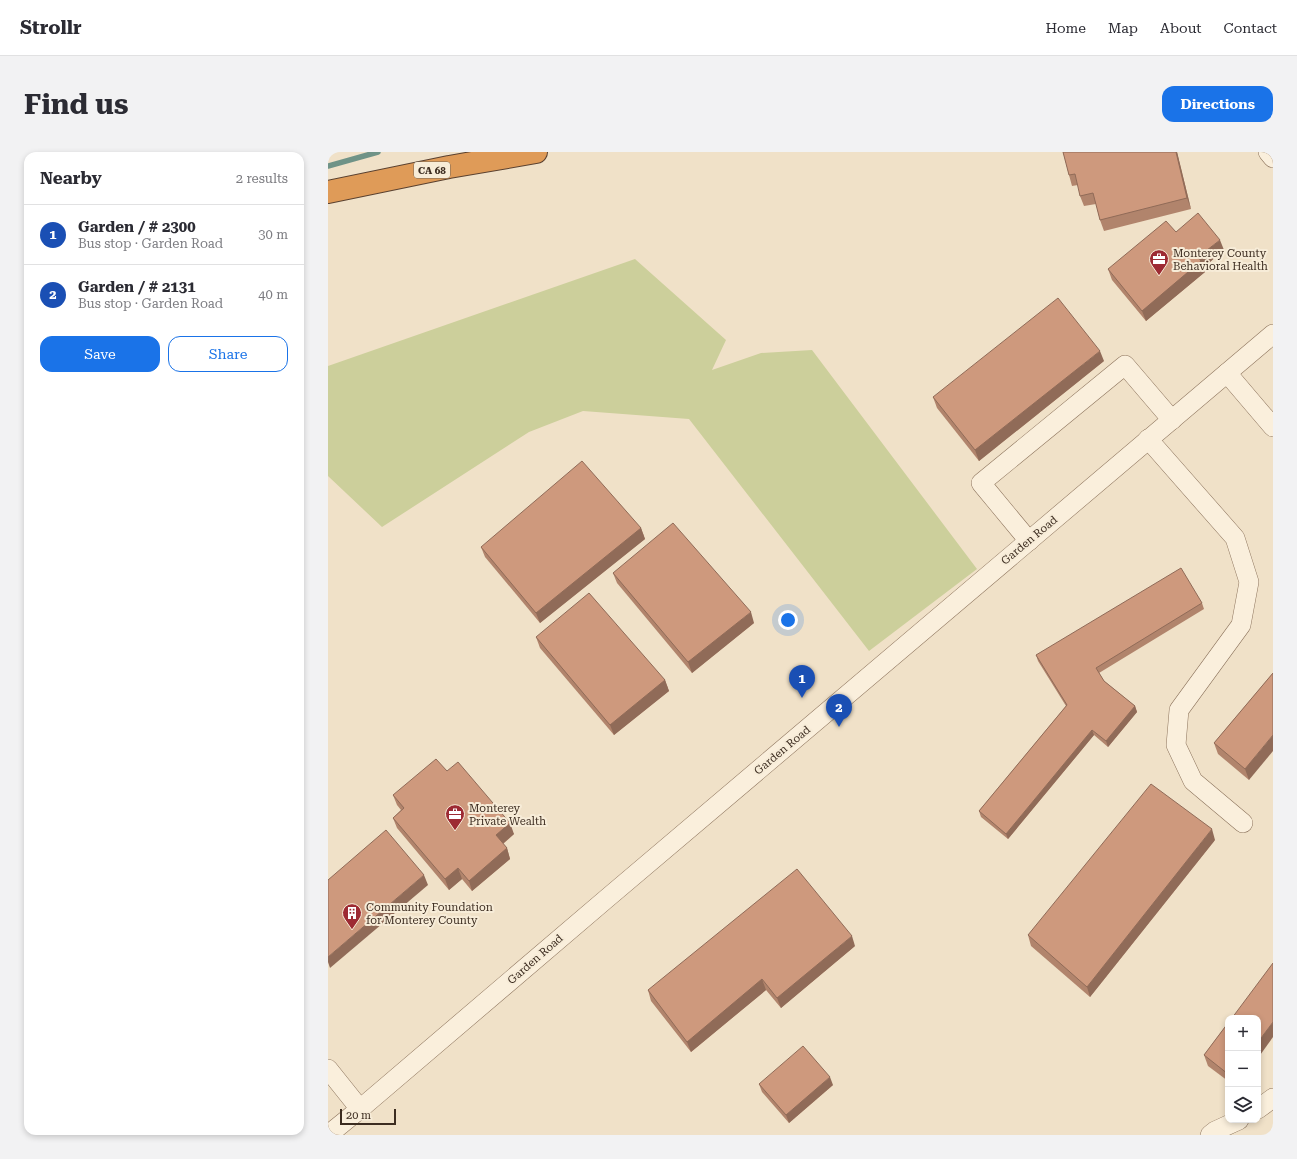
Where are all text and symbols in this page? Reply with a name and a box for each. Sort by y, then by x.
text: Strollr [20,16,82,39]
text: Home [1045,20,1086,36]
text: Map [1108,20,1138,36]
text: About [1160,20,1202,36]
text: Contact [1224,20,1277,36]
button: Directions [1162,86,1273,122]
text: Find us [24,88,128,121]
road number: CA 68 [414,162,450,178]
text: Nearby [40,168,102,188]
text: 2 results [236,171,288,186]
text: Garden / # 2300 [78,218,196,236]
text: 1 [49,227,57,242]
text: 30 m [258,227,288,242]
text: Bus stop · Garden Road [78,236,223,251]
place label: Monterey County Behavioral Health [1173,247,1268,273]
office icon: Monterey County Behavioral Health [1148,248,1170,276]
text: Garden / # 2131 [78,278,196,296]
text: 2 [49,287,57,302]
text: 40 m [258,287,288,302]
text: Bus stop · Garden Road [78,296,223,311]
button: Save [40,336,160,372]
button: Share [168,336,288,372]
street label: Garden Road [999,513,1060,568]
your location [778,610,798,630]
pin: 1 [789,665,815,698]
pin: 2 [826,694,852,727]
street label: Garden Road [752,723,813,778]
place label: Monterey Private Wealth [469,802,546,828]
office icon: Monterey Private Wealth [444,803,466,831]
place label: Community Foundation for Monterey County [366,901,493,927]
building icon: Community Foundation for Monterey County [341,902,363,930]
street label: Garden Road [505,932,566,987]
map controls [1225,1015,1261,1123]
button: + [1225,1015,1261,1051]
button: − [1225,1051,1261,1087]
button: layers [1225,1087,1261,1123]
scale bar [340,1107,396,1126]
text: 20 m [346,1109,371,1122]

